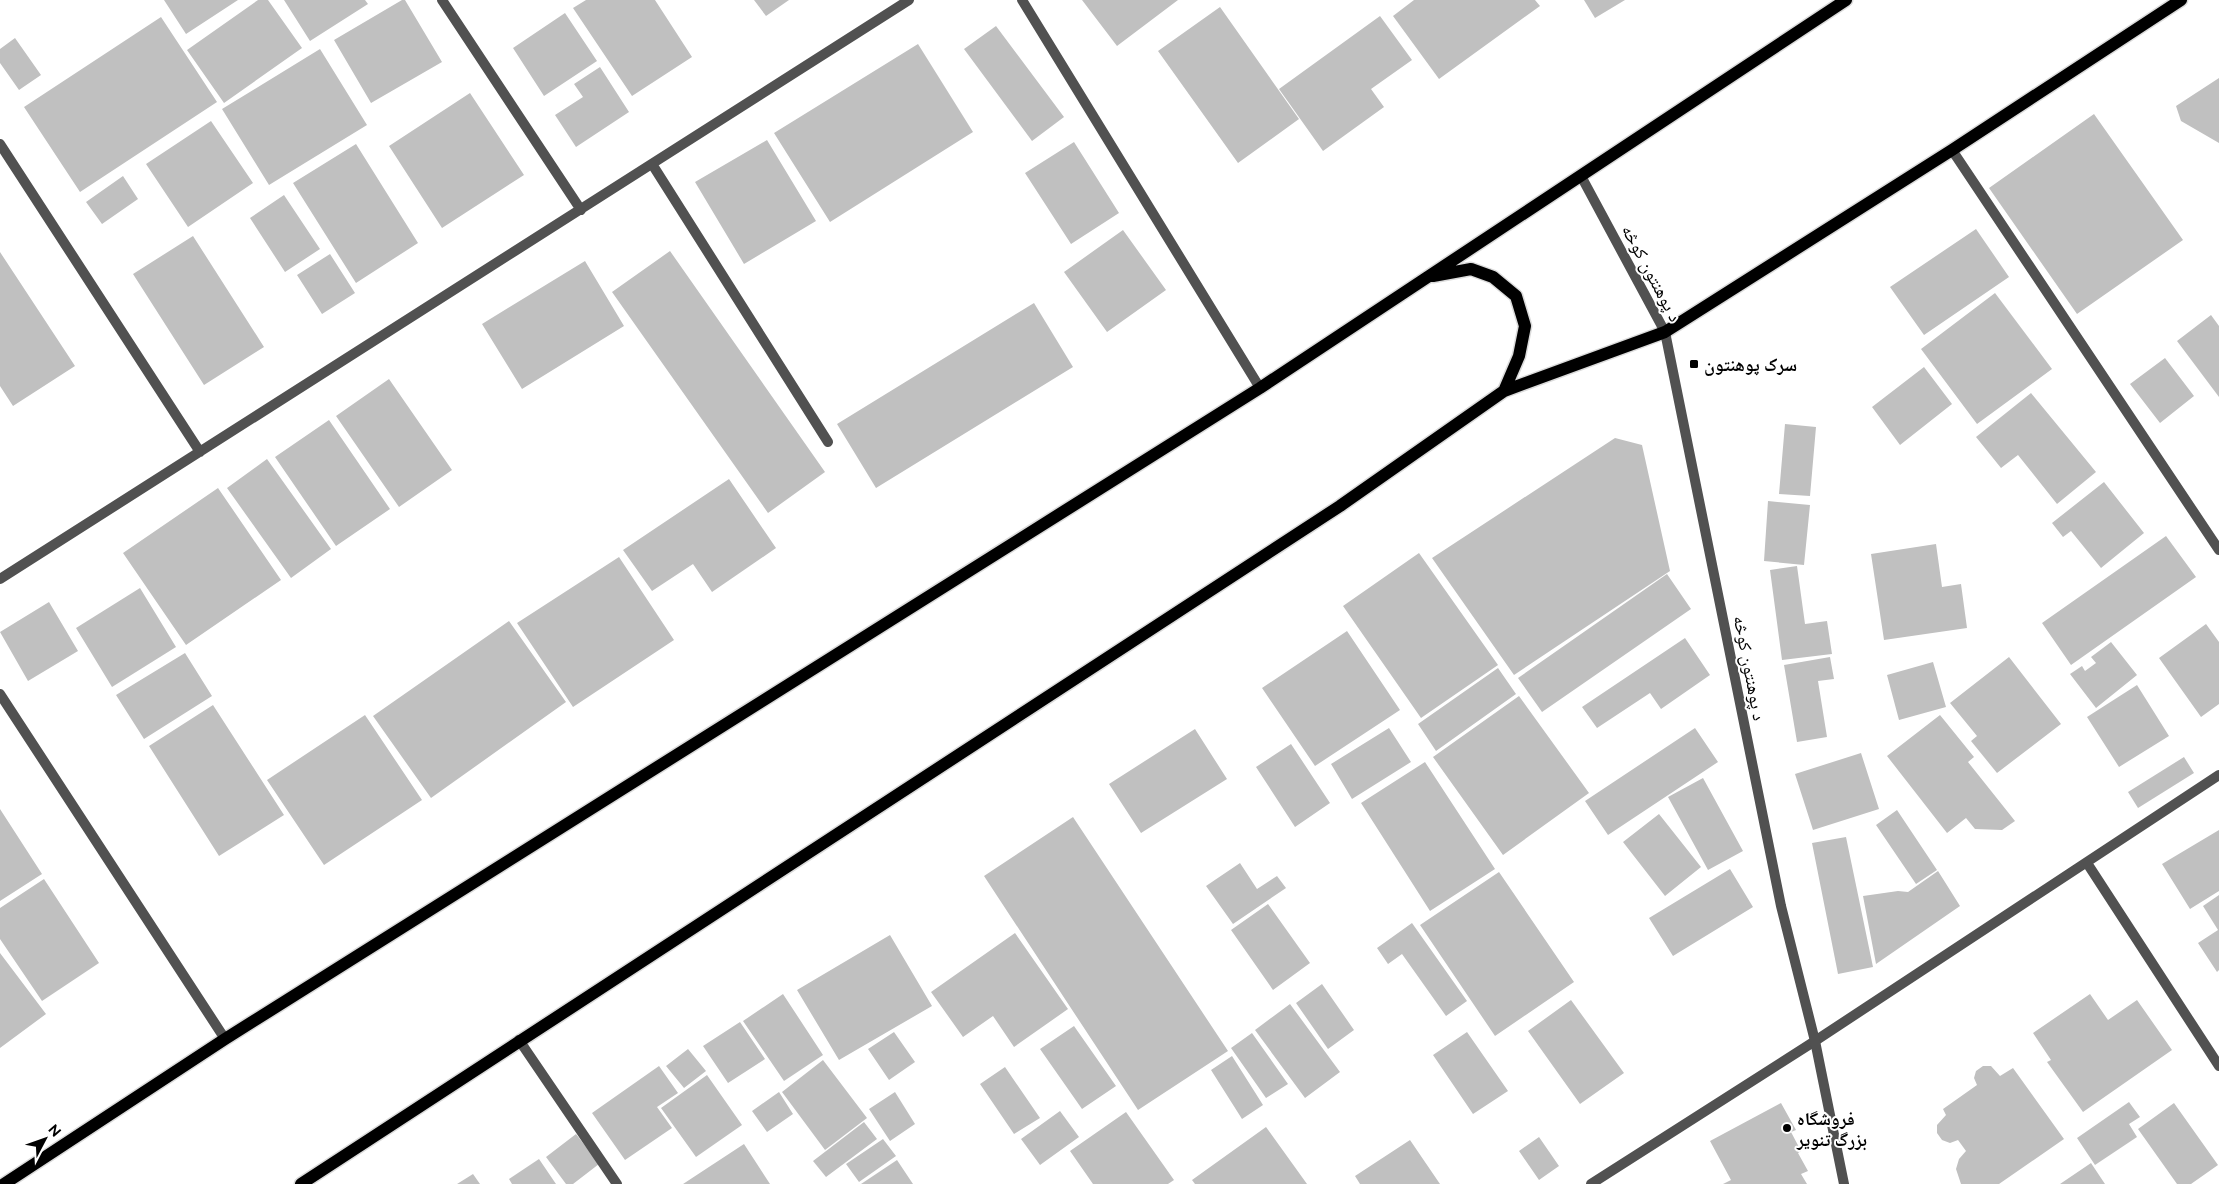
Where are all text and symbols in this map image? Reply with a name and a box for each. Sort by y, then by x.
street label: د پوهنتون کوڅه [1617,221,1686,326]
place label: سرک پوهنتون [1704,354,1797,376]
marker: سرک پوهنتون [1688,358,1700,370]
street label: د پوهنتون کوڅه [1728,614,1770,723]
place label: فروشگاه بزرگ تنویر [1796,1108,1867,1150]
north arrow [20,1114,70,1164]
text: N [45,1121,64,1140]
marker: فروشگاه بزرگ تنویر [1781,1122,1793,1134]

